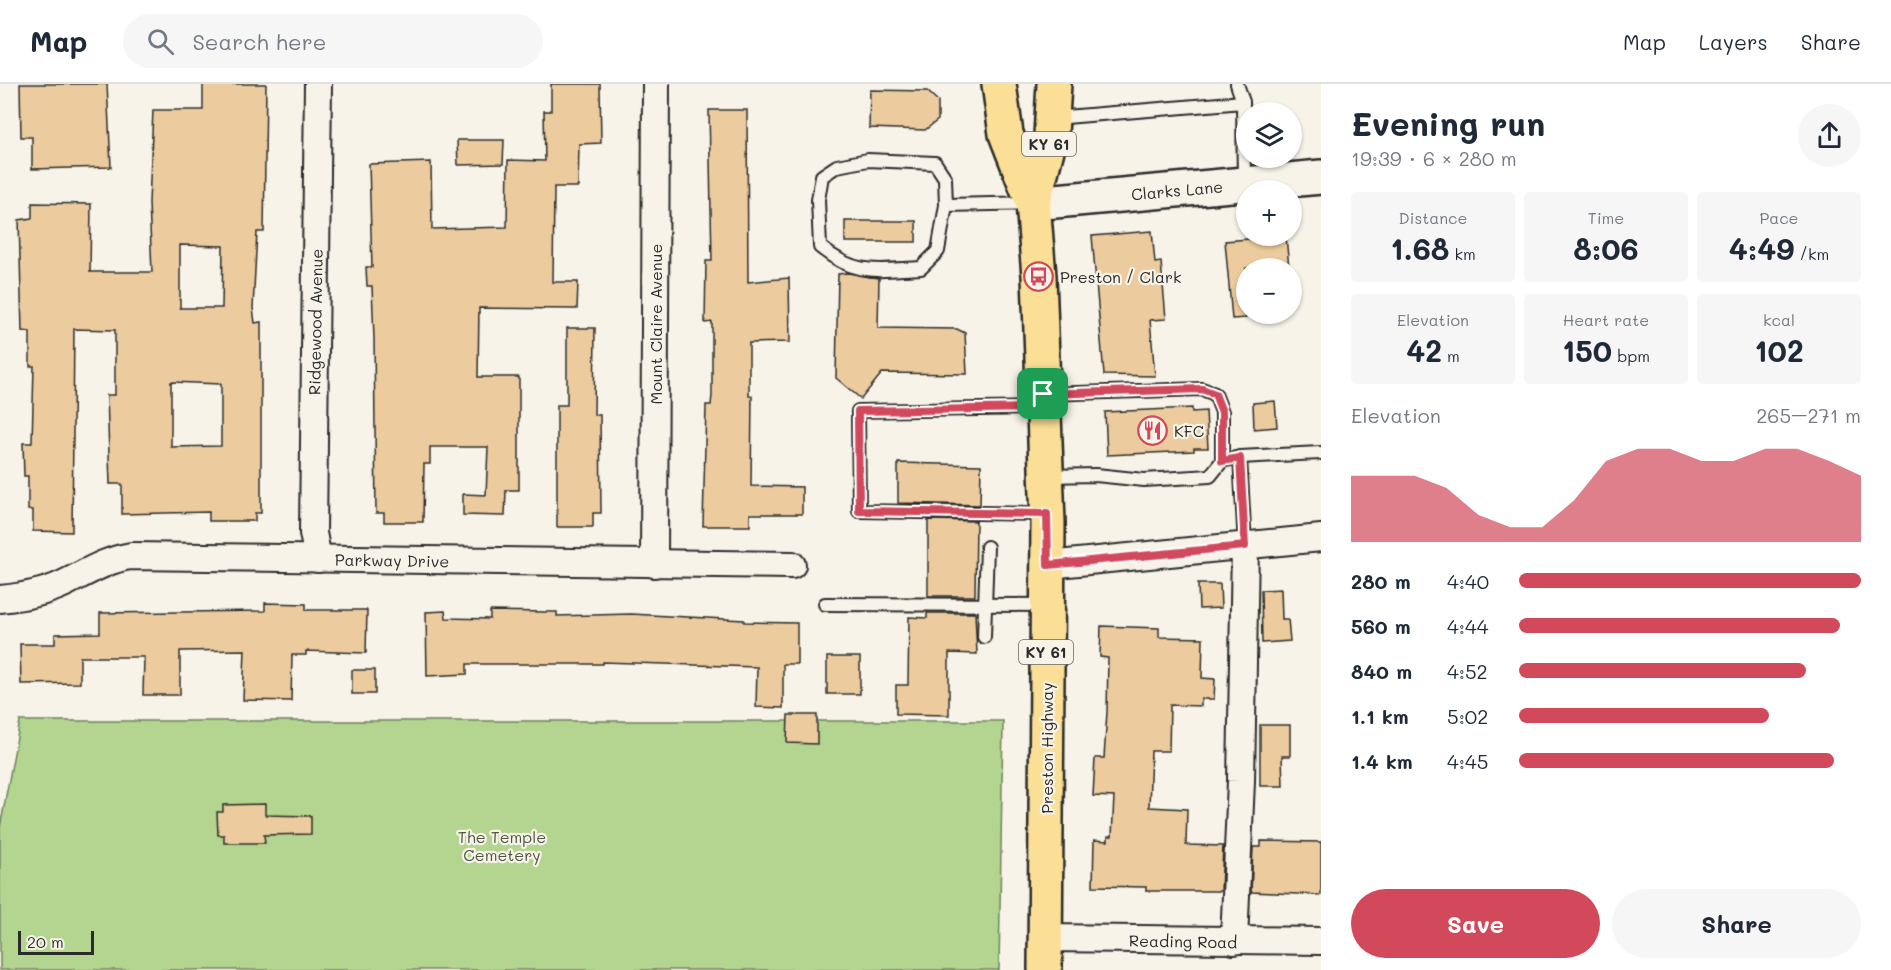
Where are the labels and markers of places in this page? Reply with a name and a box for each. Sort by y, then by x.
bus stop icon: Preston / Clark [1023,260,1055,292]
place label: Preston / Clark [1060,266,1181,287]
pin [1017,368,1068,419]
restaurant icon: KFC [1137,414,1169,446]
place label: KFC [1174,420,1204,441]

